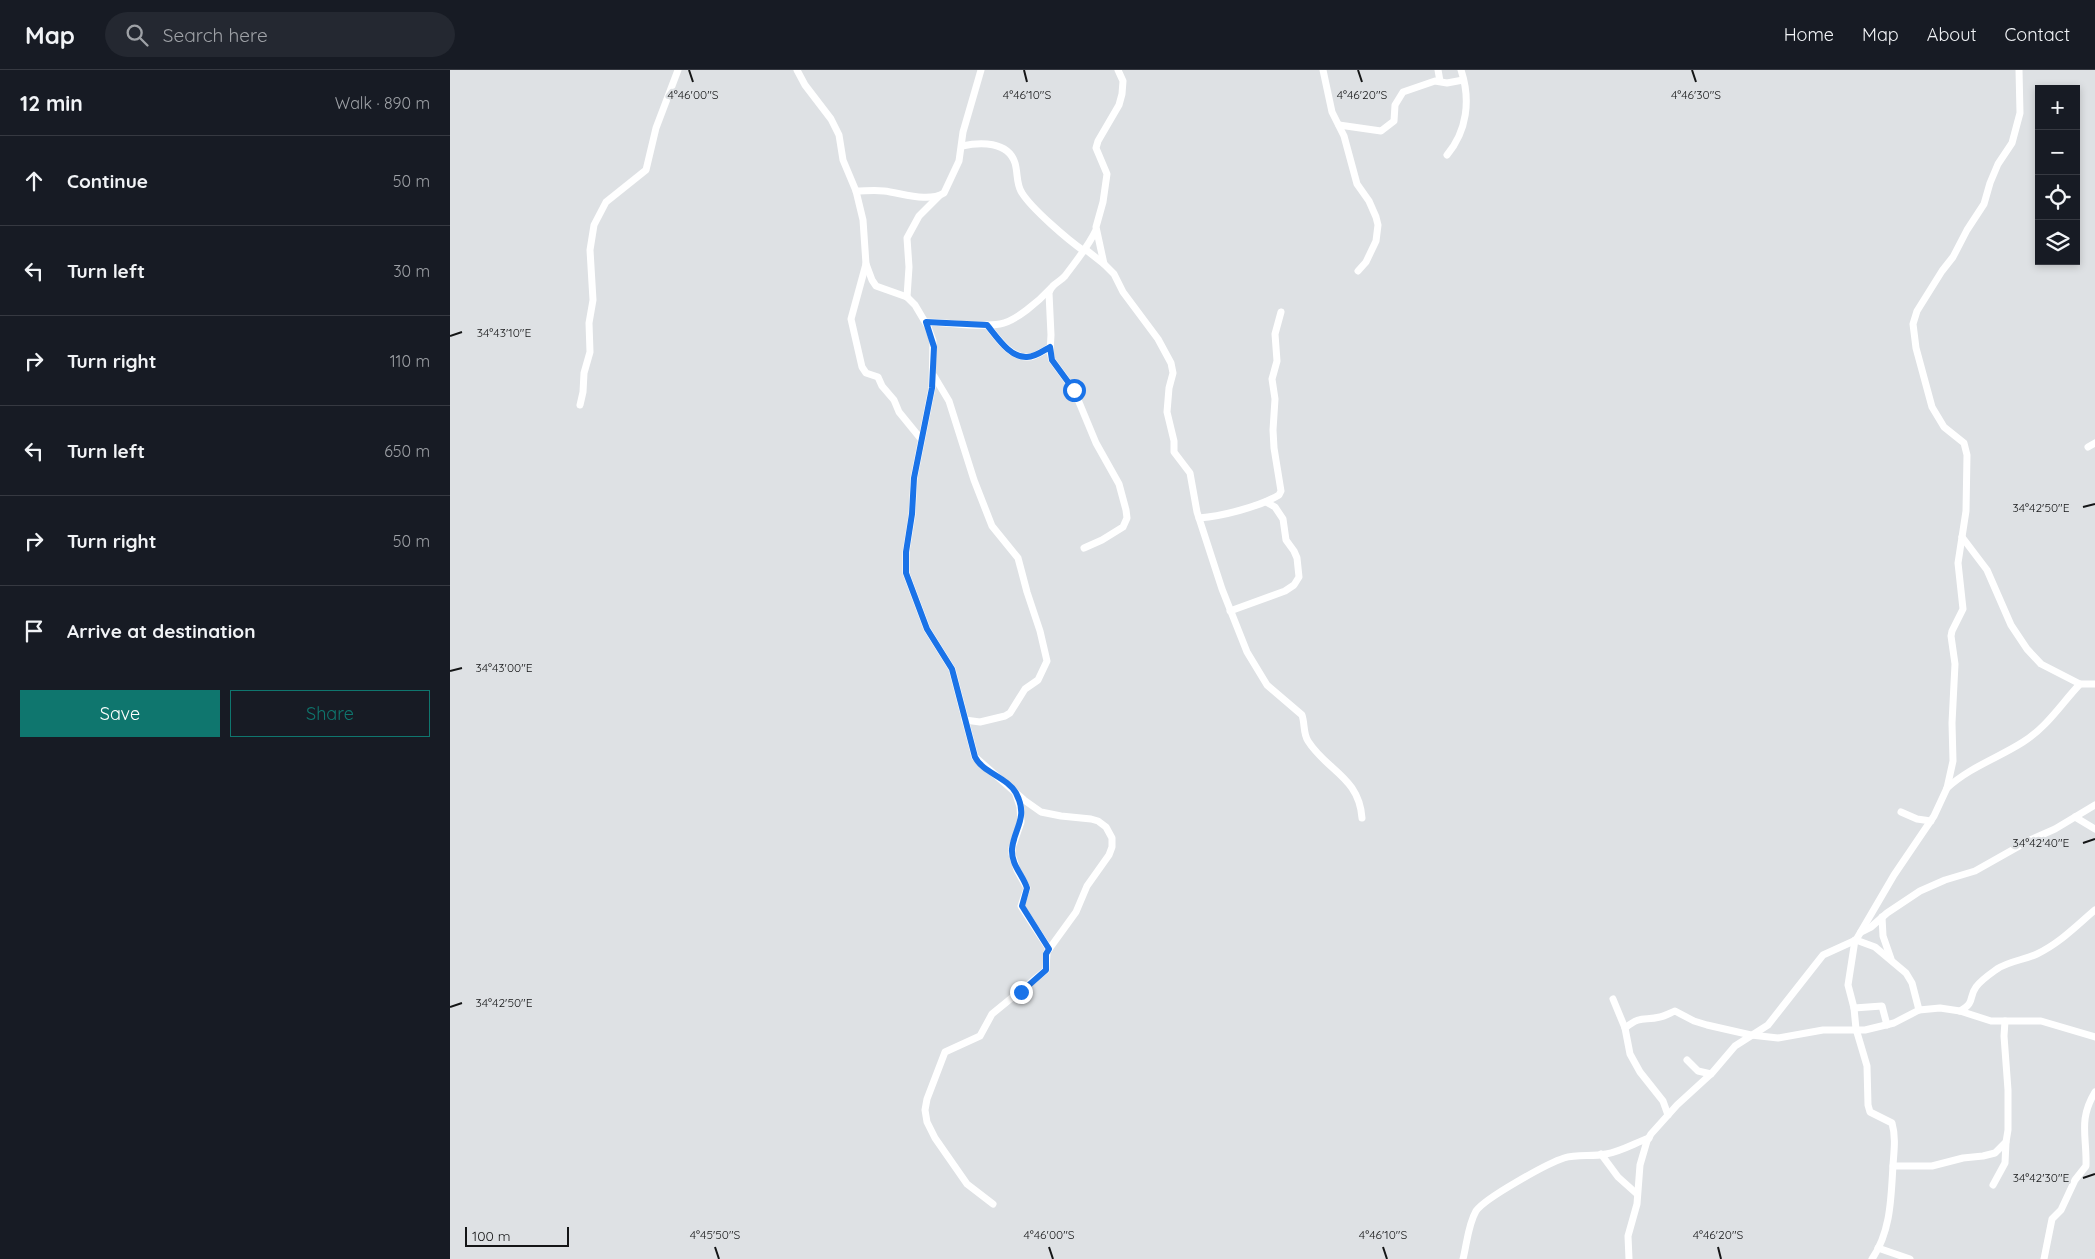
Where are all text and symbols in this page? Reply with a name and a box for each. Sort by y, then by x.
search box [105,12,455,57]
text: Map [25,20,75,50]
icon: search [123,21,151,49]
text: Search here [163,23,268,47]
text: Home [1784,23,1834,46]
text: Map [1862,23,1899,46]
text: About [1927,23,1977,46]
text: Contact [2005,23,2070,46]
map controls [2035,85,2080,265]
button: + [2035,85,2080,130]
text: 4°46'00"S [667,87,719,102]
text: 4°46'10"S [1003,87,1051,102]
text: 4°46'20"S [1337,87,1388,102]
text: 4°46'30"S [1671,87,1721,102]
text: 12 min [20,90,83,116]
text: Walk · 890 m [335,93,430,113]
button: − [2035,130,2080,175]
icon: ahead [20,167,48,195]
text: Continue [67,169,148,193]
text: 50 m [393,171,430,191]
button: locate [2035,175,2080,220]
button: layers [2035,220,2080,265]
icon: left [20,257,48,285]
text: Turn left [67,259,145,283]
text: 30 m [393,261,430,281]
text: 34°43'10"E [477,325,531,340]
icon: right [20,347,48,375]
text: Turn right [67,349,156,373]
text: 110 m [390,351,430,371]
route start [1063,379,1086,402]
icon: left [20,437,48,465]
text: Turn left [67,439,145,463]
text: 650 m [384,441,430,461]
text: 34°42'50"E [2013,500,2070,515]
icon: right [20,527,48,555]
text: Turn right [67,529,156,553]
text: 50 m [393,531,430,551]
icon: arrive [20,617,48,645]
text: Arrive at destination [67,619,256,643]
text: 34°43'00"E [475,660,533,675]
button: Save [20,690,220,737]
button: Share [230,690,430,737]
text: 34°42'40"E [2013,835,2070,850]
route end [1010,981,1033,1004]
text: 34°42'50"E [476,995,533,1010]
text: 34°42'30"E [2013,1170,2070,1185]
scale bar [465,1224,569,1247]
text: 100 m [472,1227,510,1245]
text: 4°45'50"S [690,1227,741,1242]
text: 4°46'00"S [1023,1227,1075,1242]
text: 4°46'10"S [1359,1227,1407,1242]
text: 4°46'20"S [1693,1227,1744,1242]

